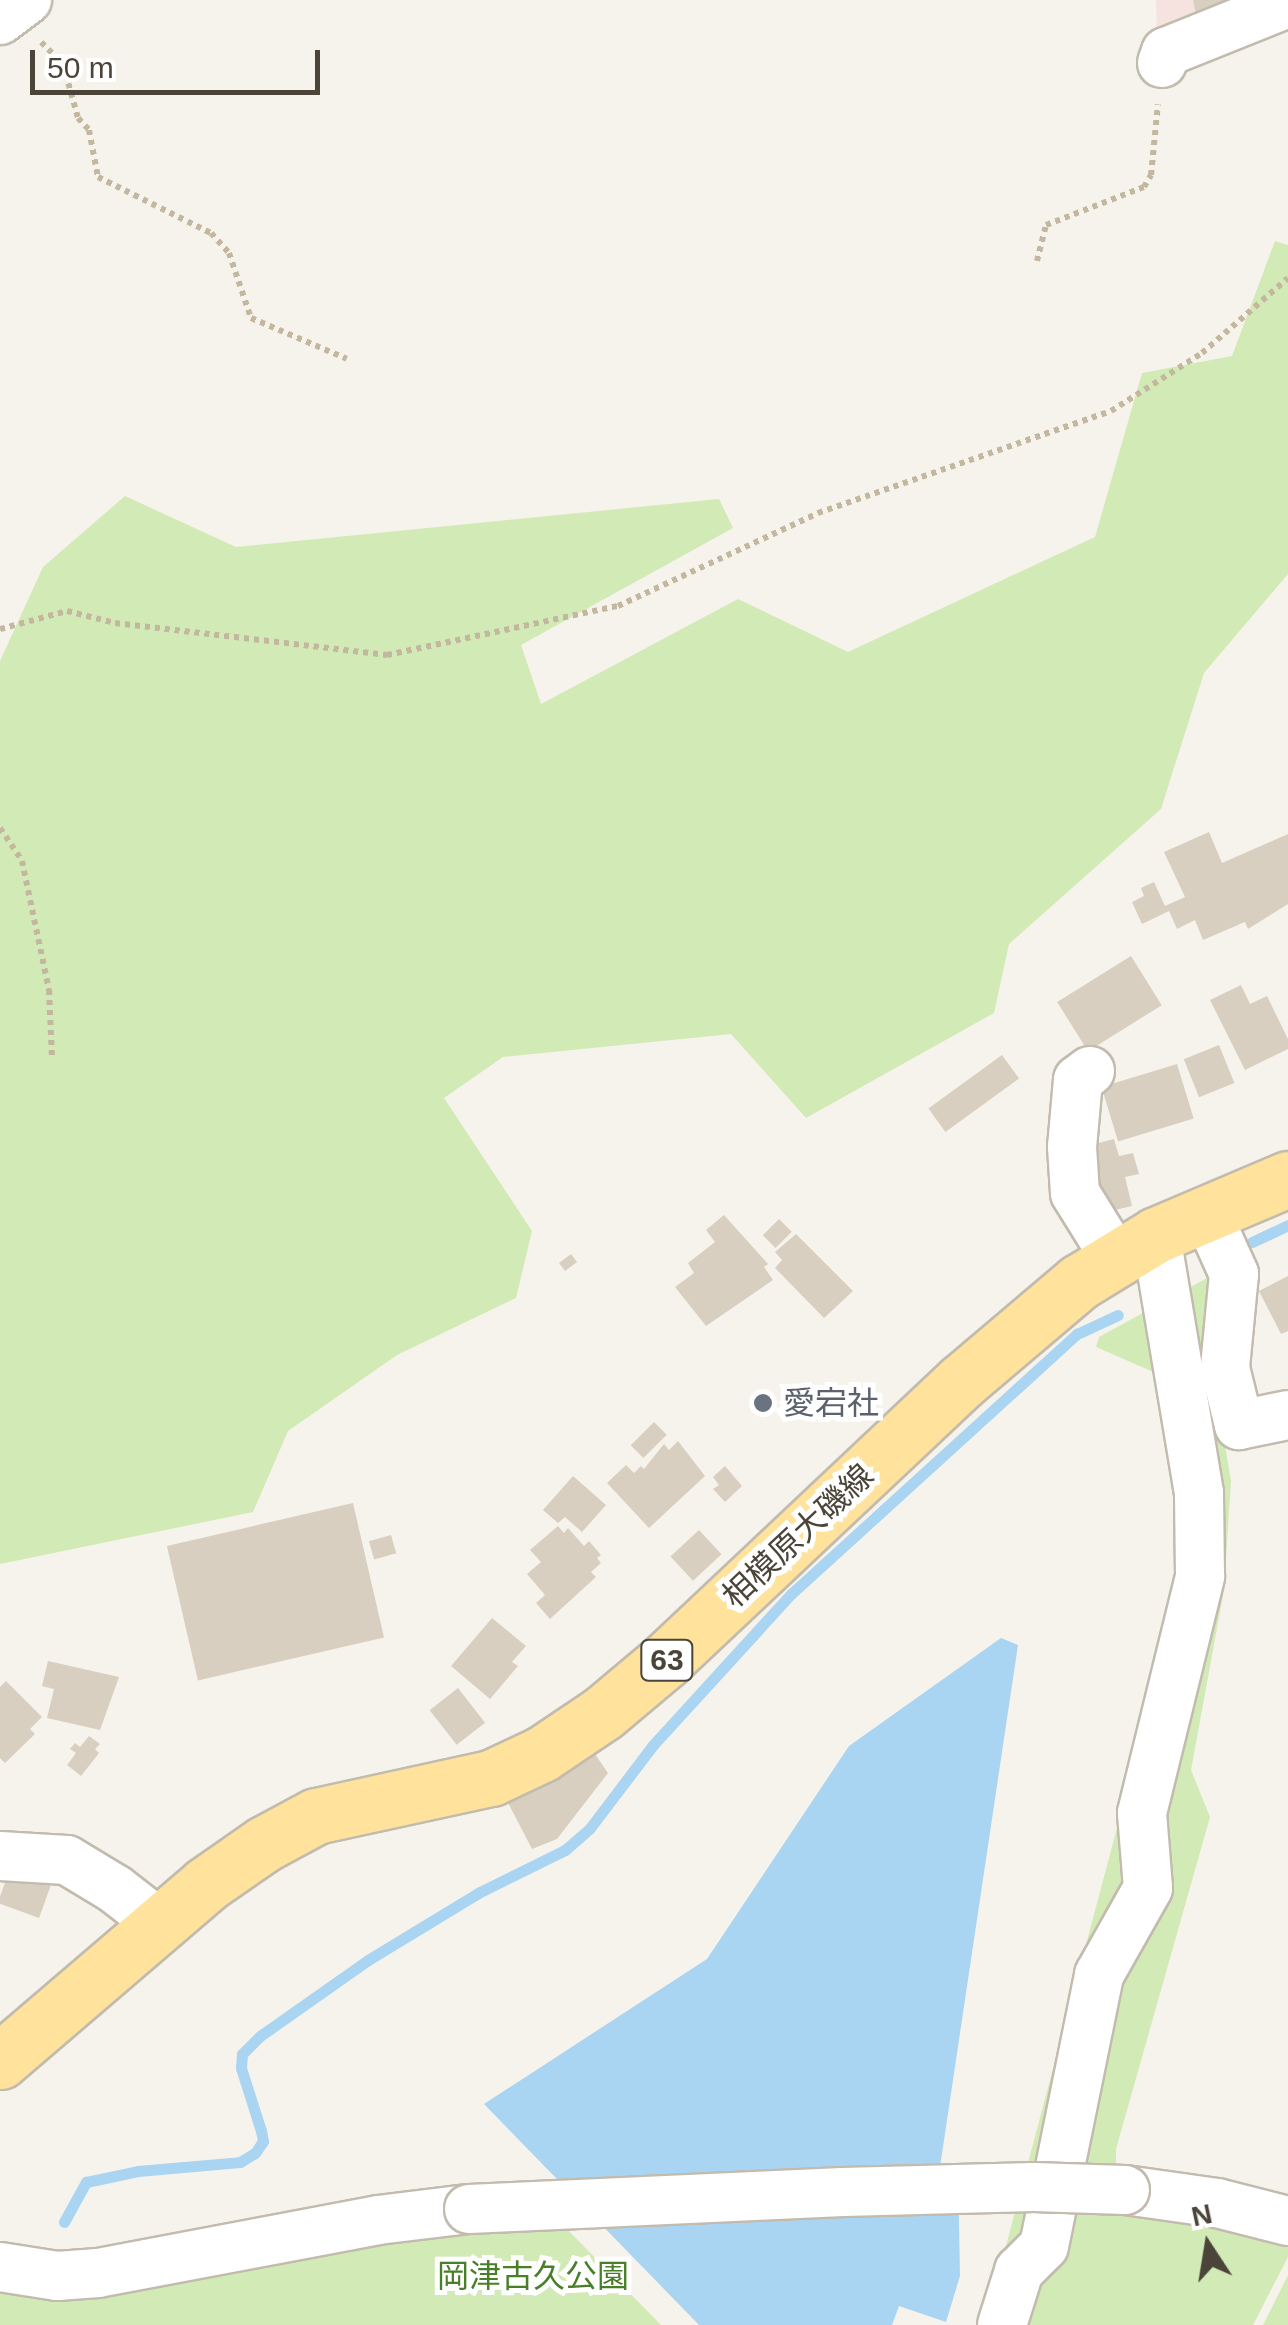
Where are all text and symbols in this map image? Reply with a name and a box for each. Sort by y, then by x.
scale bar [35,30,325,92]
text: 50 m [47,51,114,84]
place label: 愛宕社 [783,1384,879,1422]
marker: 愛宕社 [752,1392,774,1414]
street label: 相模原大磯線 [715,1456,881,1616]
road number: 63 [640,1635,694,1685]
north arrow [1158,2195,1258,2295]
text: N [1189,2198,1215,2232]
park label: 岡津古久公園 [437,2257,629,2295]

